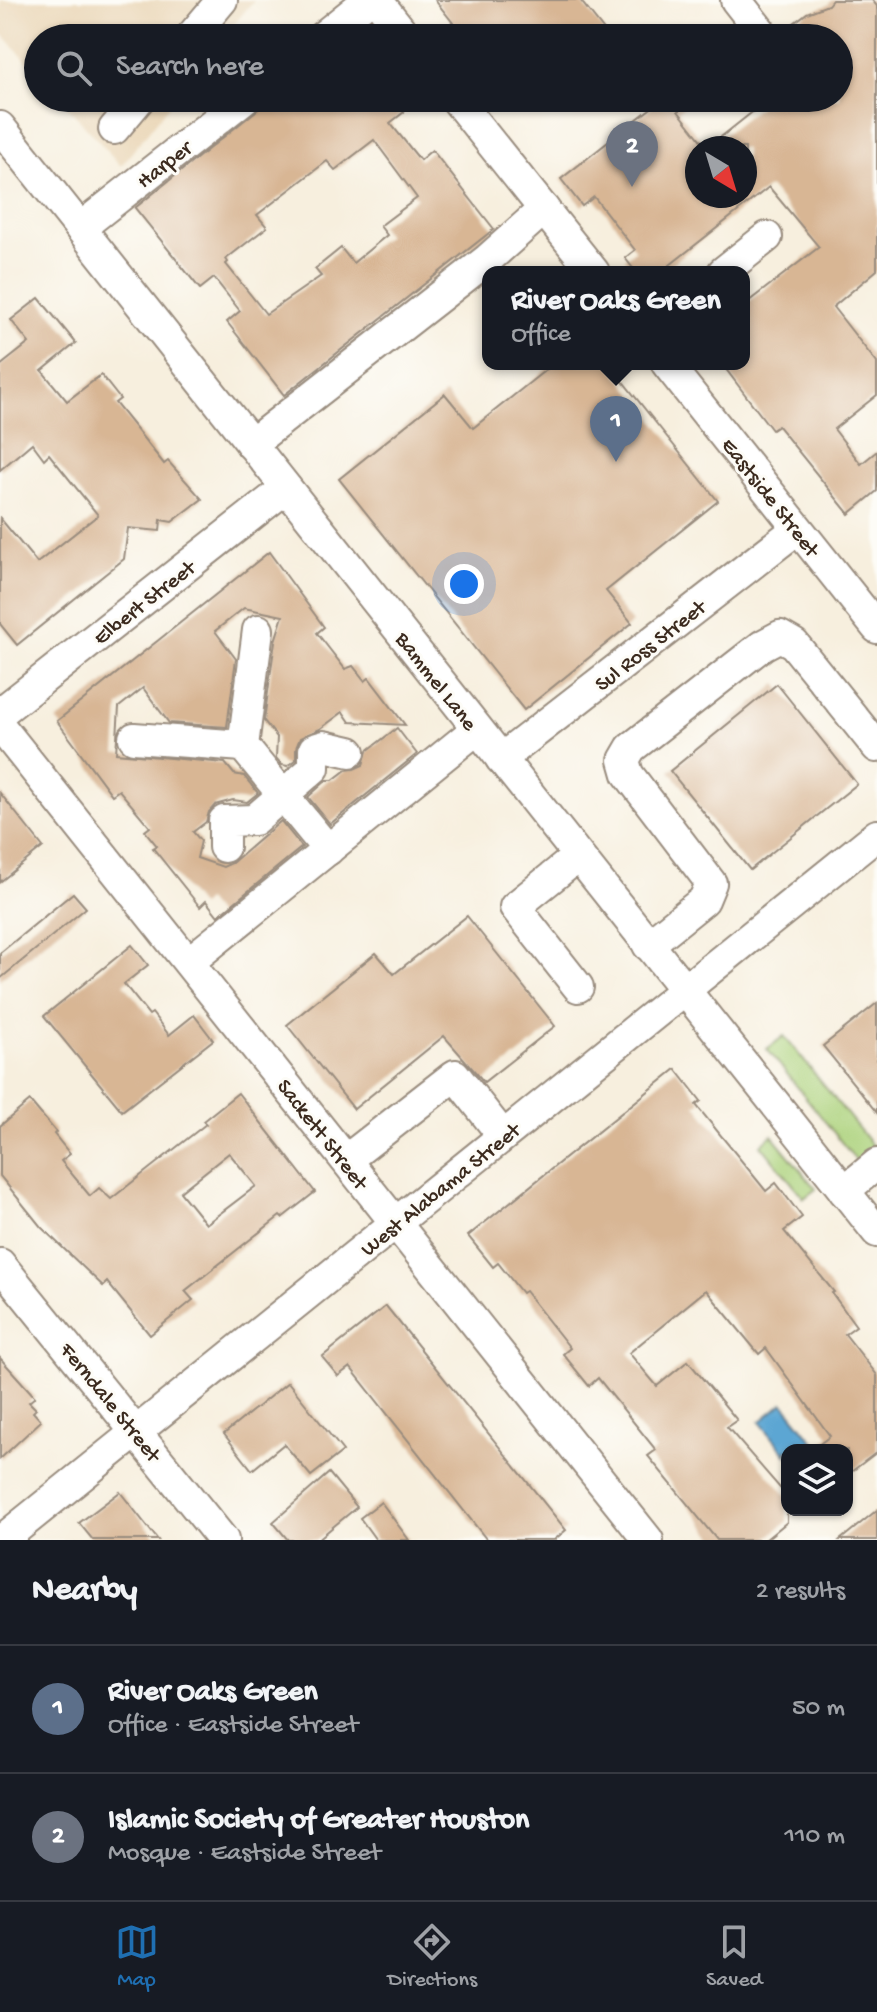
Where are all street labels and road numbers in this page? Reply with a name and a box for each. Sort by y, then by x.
street label: Harper [133,135,200,196]
street label: Eastside Street [714,434,825,565]
street label: Elbert Street [89,555,203,652]
street label: Sul Ross Street [591,595,714,699]
street label: Bammel Lane [388,627,482,738]
street label: Sackett Street [270,1075,373,1197]
street label: West Alabama Street [356,1117,528,1263]
street label: Ferndale Street [52,1338,166,1470]

